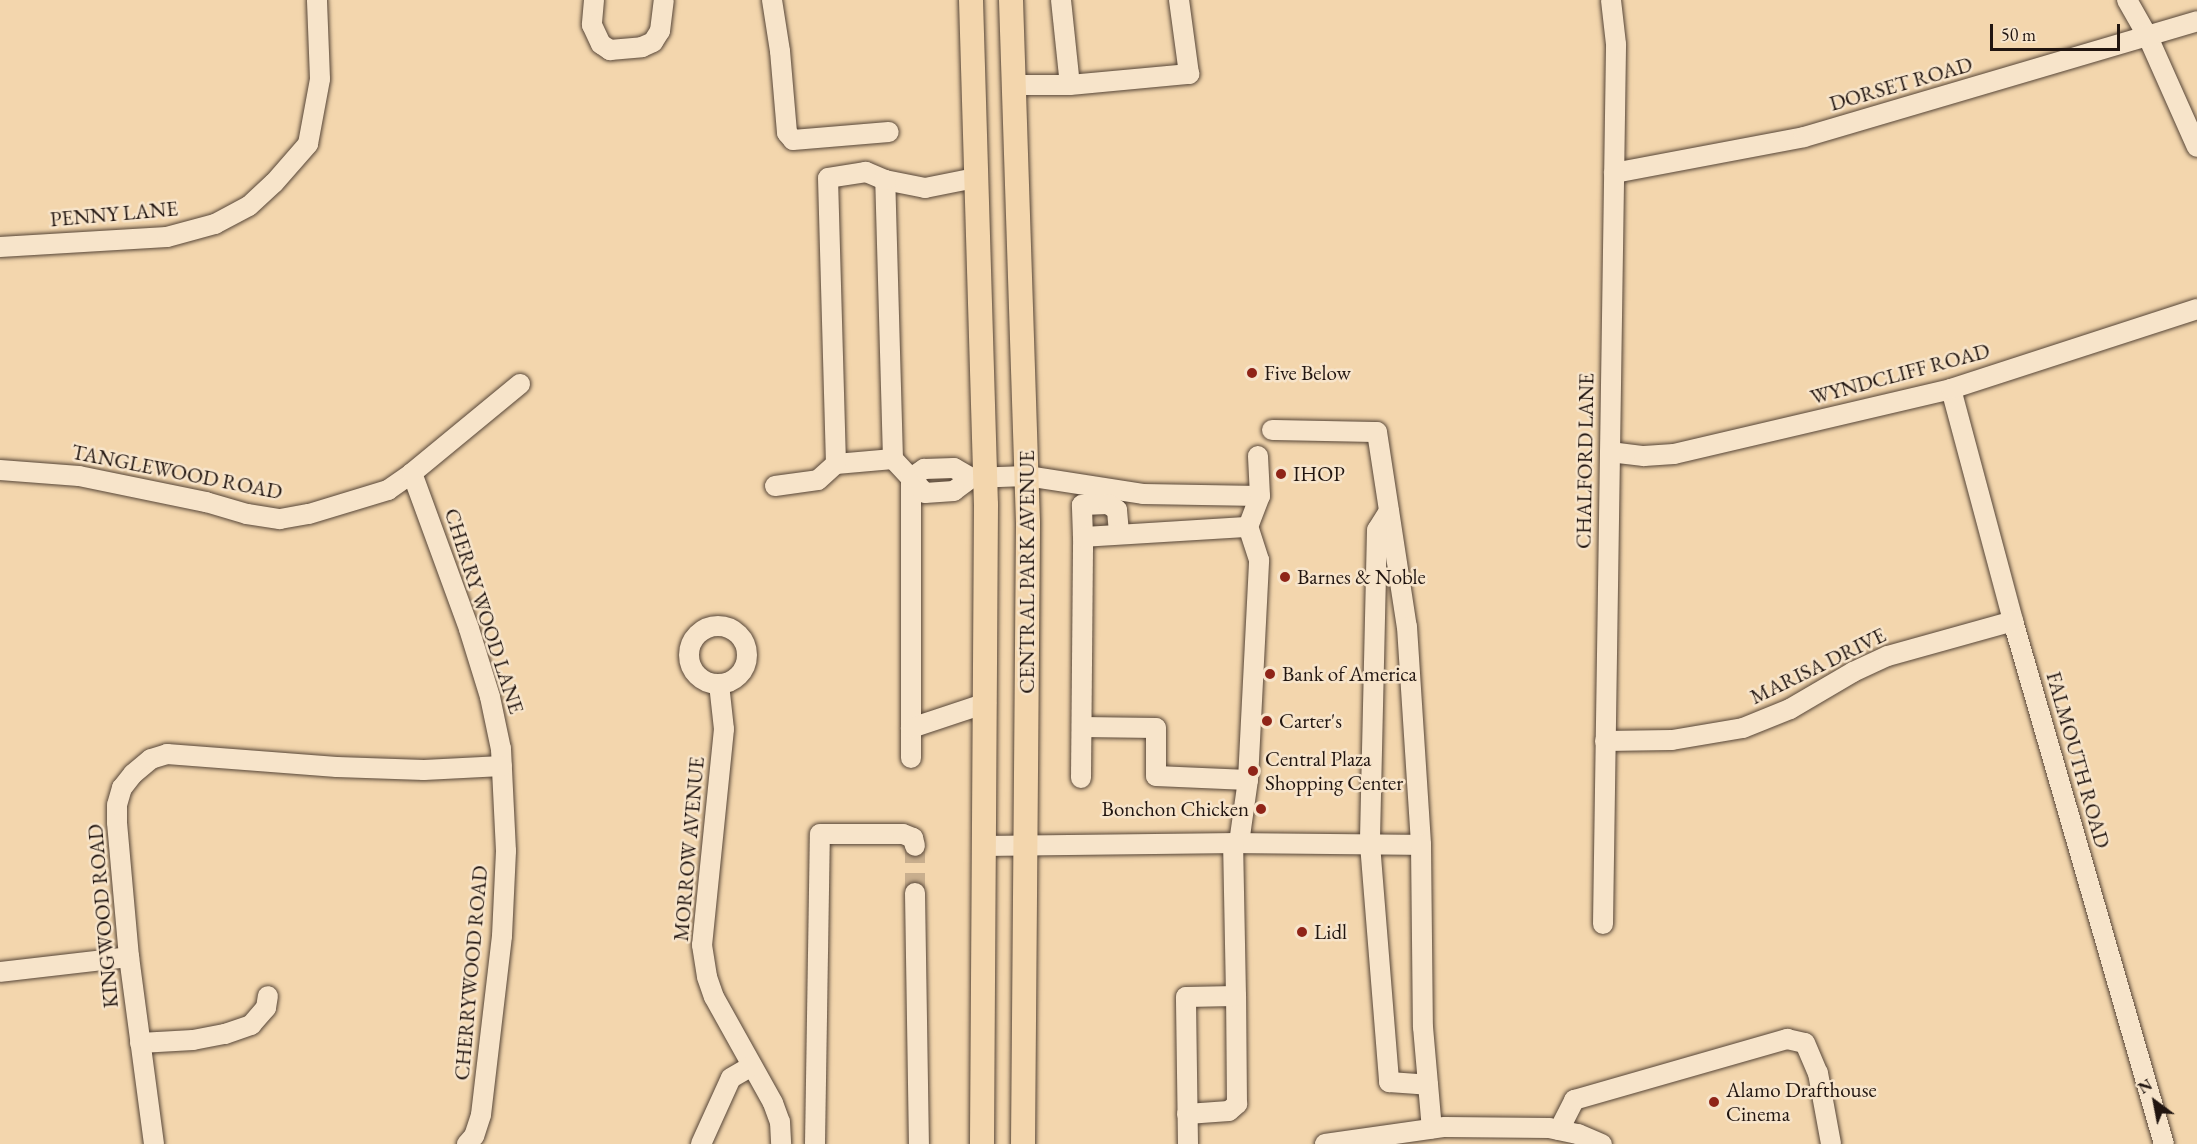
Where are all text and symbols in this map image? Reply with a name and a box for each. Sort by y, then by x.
scale bar [1993,12,2124,50]
text: 50 m [2001,23,2036,46]
street label: DORSET ROAD [1827,52,1975,116]
street label: PENNY LANE [49,196,179,232]
street label: WYNDCLIFF ROAD [1808,338,1992,410]
place label: Five Below [1264,360,1351,386]
marker: Five Below [1245,366,1259,380]
street label: CHALFORD LANE [1571,373,1599,549]
street label: TANGLEWOOD ROAD [69,439,285,505]
street label: CENTRAL PARK AVENUE [1014,450,1040,694]
place label: IHOP [1293,461,1345,487]
marker: IHOP [1274,467,1288,481]
street label: CHERRY WOOD LANE [439,505,529,717]
place label: Barnes & Noble [1297,564,1426,590]
marker: Barnes & Noble [1278,570,1292,584]
street label: MARISA DRIVE [1746,622,1890,710]
place label: Bank of America [1282,661,1417,687]
marker: Bank of America [1263,667,1277,681]
street label: FALMOUTH ROAD [2041,669,2115,851]
place label: Carter's [1279,708,1342,734]
marker: Carter's [1260,714,1274,728]
place label: Central Plaza Shopping Center [1265,746,1403,796]
street label: MORROW AVENUE [668,756,710,942]
marker: Central Plaza Shopping Center [1246,764,1260,778]
place label: Bonchon Chicken [1102,796,1249,822]
marker: Bonchon Chicken [1254,802,1268,816]
street label: KINGWOOD ROAD [82,823,124,1009]
street label: CHERRYWOOD ROAD [449,865,493,1081]
place label: Lidl [1314,919,1347,945]
marker: Lidl [1295,925,1309,939]
north arrow [2125,1072,2185,1132]
text: N [2134,1074,2156,1099]
place label: Alamo Drafthouse Cinema [1726,1077,1877,1127]
marker: Alamo Drafthouse Cinema [1707,1095,1721,1109]

